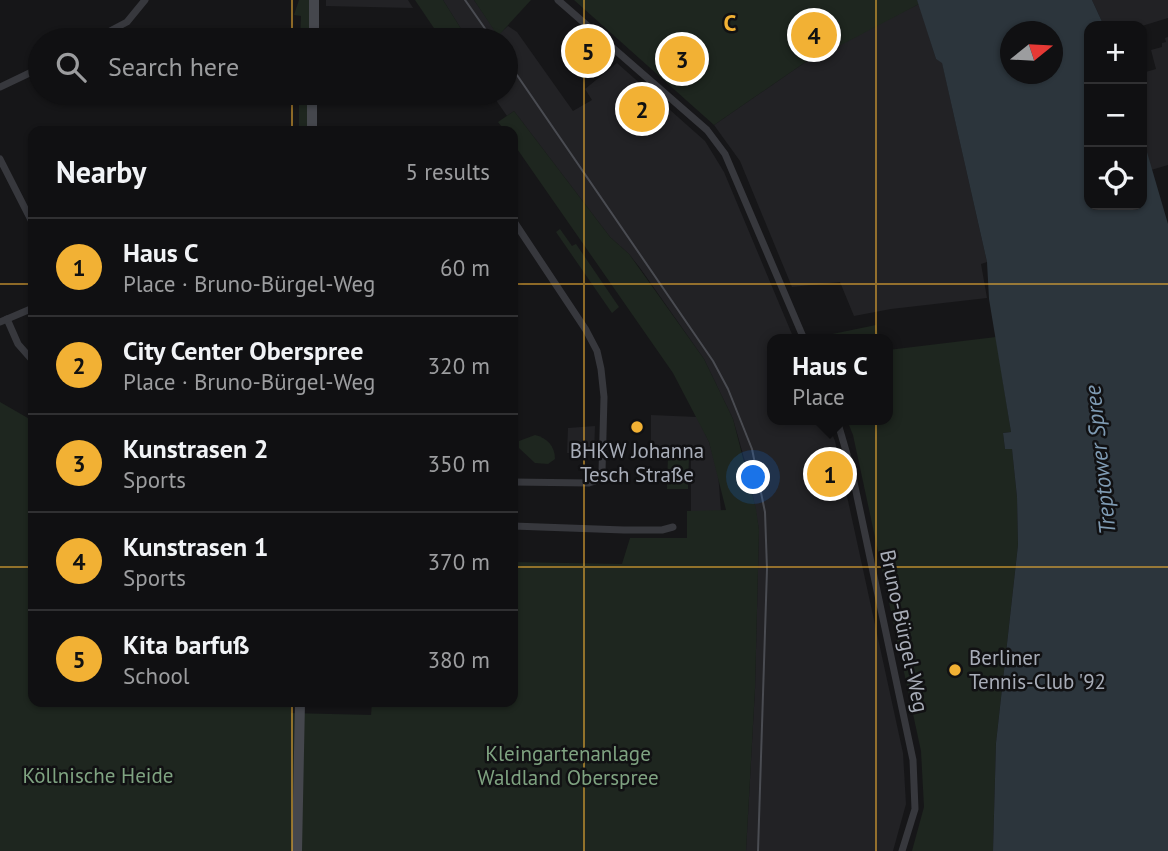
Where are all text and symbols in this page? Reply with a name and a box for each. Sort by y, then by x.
text: C [724,8,737,37]
pin: 4 [791,9,837,61]
north arrow [1000,21,1063,84]
map controls [1084,21,1147,210]
button: + [1084,21,1147,84]
pin: 5 [565,25,611,77]
search box [28,28,518,105]
pin: 3 [659,33,705,85]
icon: search [52,48,90,86]
text: Search here [108,50,239,83]
pin: 2 [619,83,665,135]
button: − [1084,84,1147,147]
button: locate [1084,147,1147,210]
text: Nearby [56,152,146,191]
text: 5 results [406,157,490,186]
text: Haus C [123,236,199,269]
text: 1 [72,253,86,282]
text: 60 m [440,253,490,282]
text: Place · Bruno-Bürgel-Weg [123,269,375,298]
text: City Center Oberspree [123,334,363,367]
popup [767,334,893,425]
text: Haus C [792,349,868,382]
text: 2 [72,351,86,380]
text: 320 m [428,351,490,380]
text: Place · Bruno-Bürgel-Weg [123,367,375,396]
text: Place [792,382,845,411]
water label: Treptower Spree [1077,384,1122,536]
marker: BHKW Johanna Tesch Straße [629,419,645,435]
text: Kunstrasen 2 [123,432,269,465]
place label: BHKW Johanna Tesch Straße [570,437,704,488]
pin: 1 [807,448,853,500]
text: 3 [72,449,86,478]
text: 350 m [428,449,490,478]
your location [736,460,770,494]
text: Sports [123,465,186,494]
text: Kunstrasen 1 [123,530,269,563]
text: 4 [72,547,86,576]
text: 370 m [428,547,490,576]
street label: Bruno-Bürgel-Weg [874,547,935,715]
text: Sports [123,563,186,592]
text: Kita barfuß [123,628,249,661]
place label: Berliner Tennis-Club '92 [969,644,1106,695]
text: 5 [72,645,86,674]
text: 380 m [428,645,490,674]
text: School [123,661,190,690]
marker: Berliner Tennis-Club '92 [947,662,963,678]
park label: Kleingartenanlage Waldland Oberspree [477,740,659,791]
park label: Köllnische Heide [23,762,173,789]

